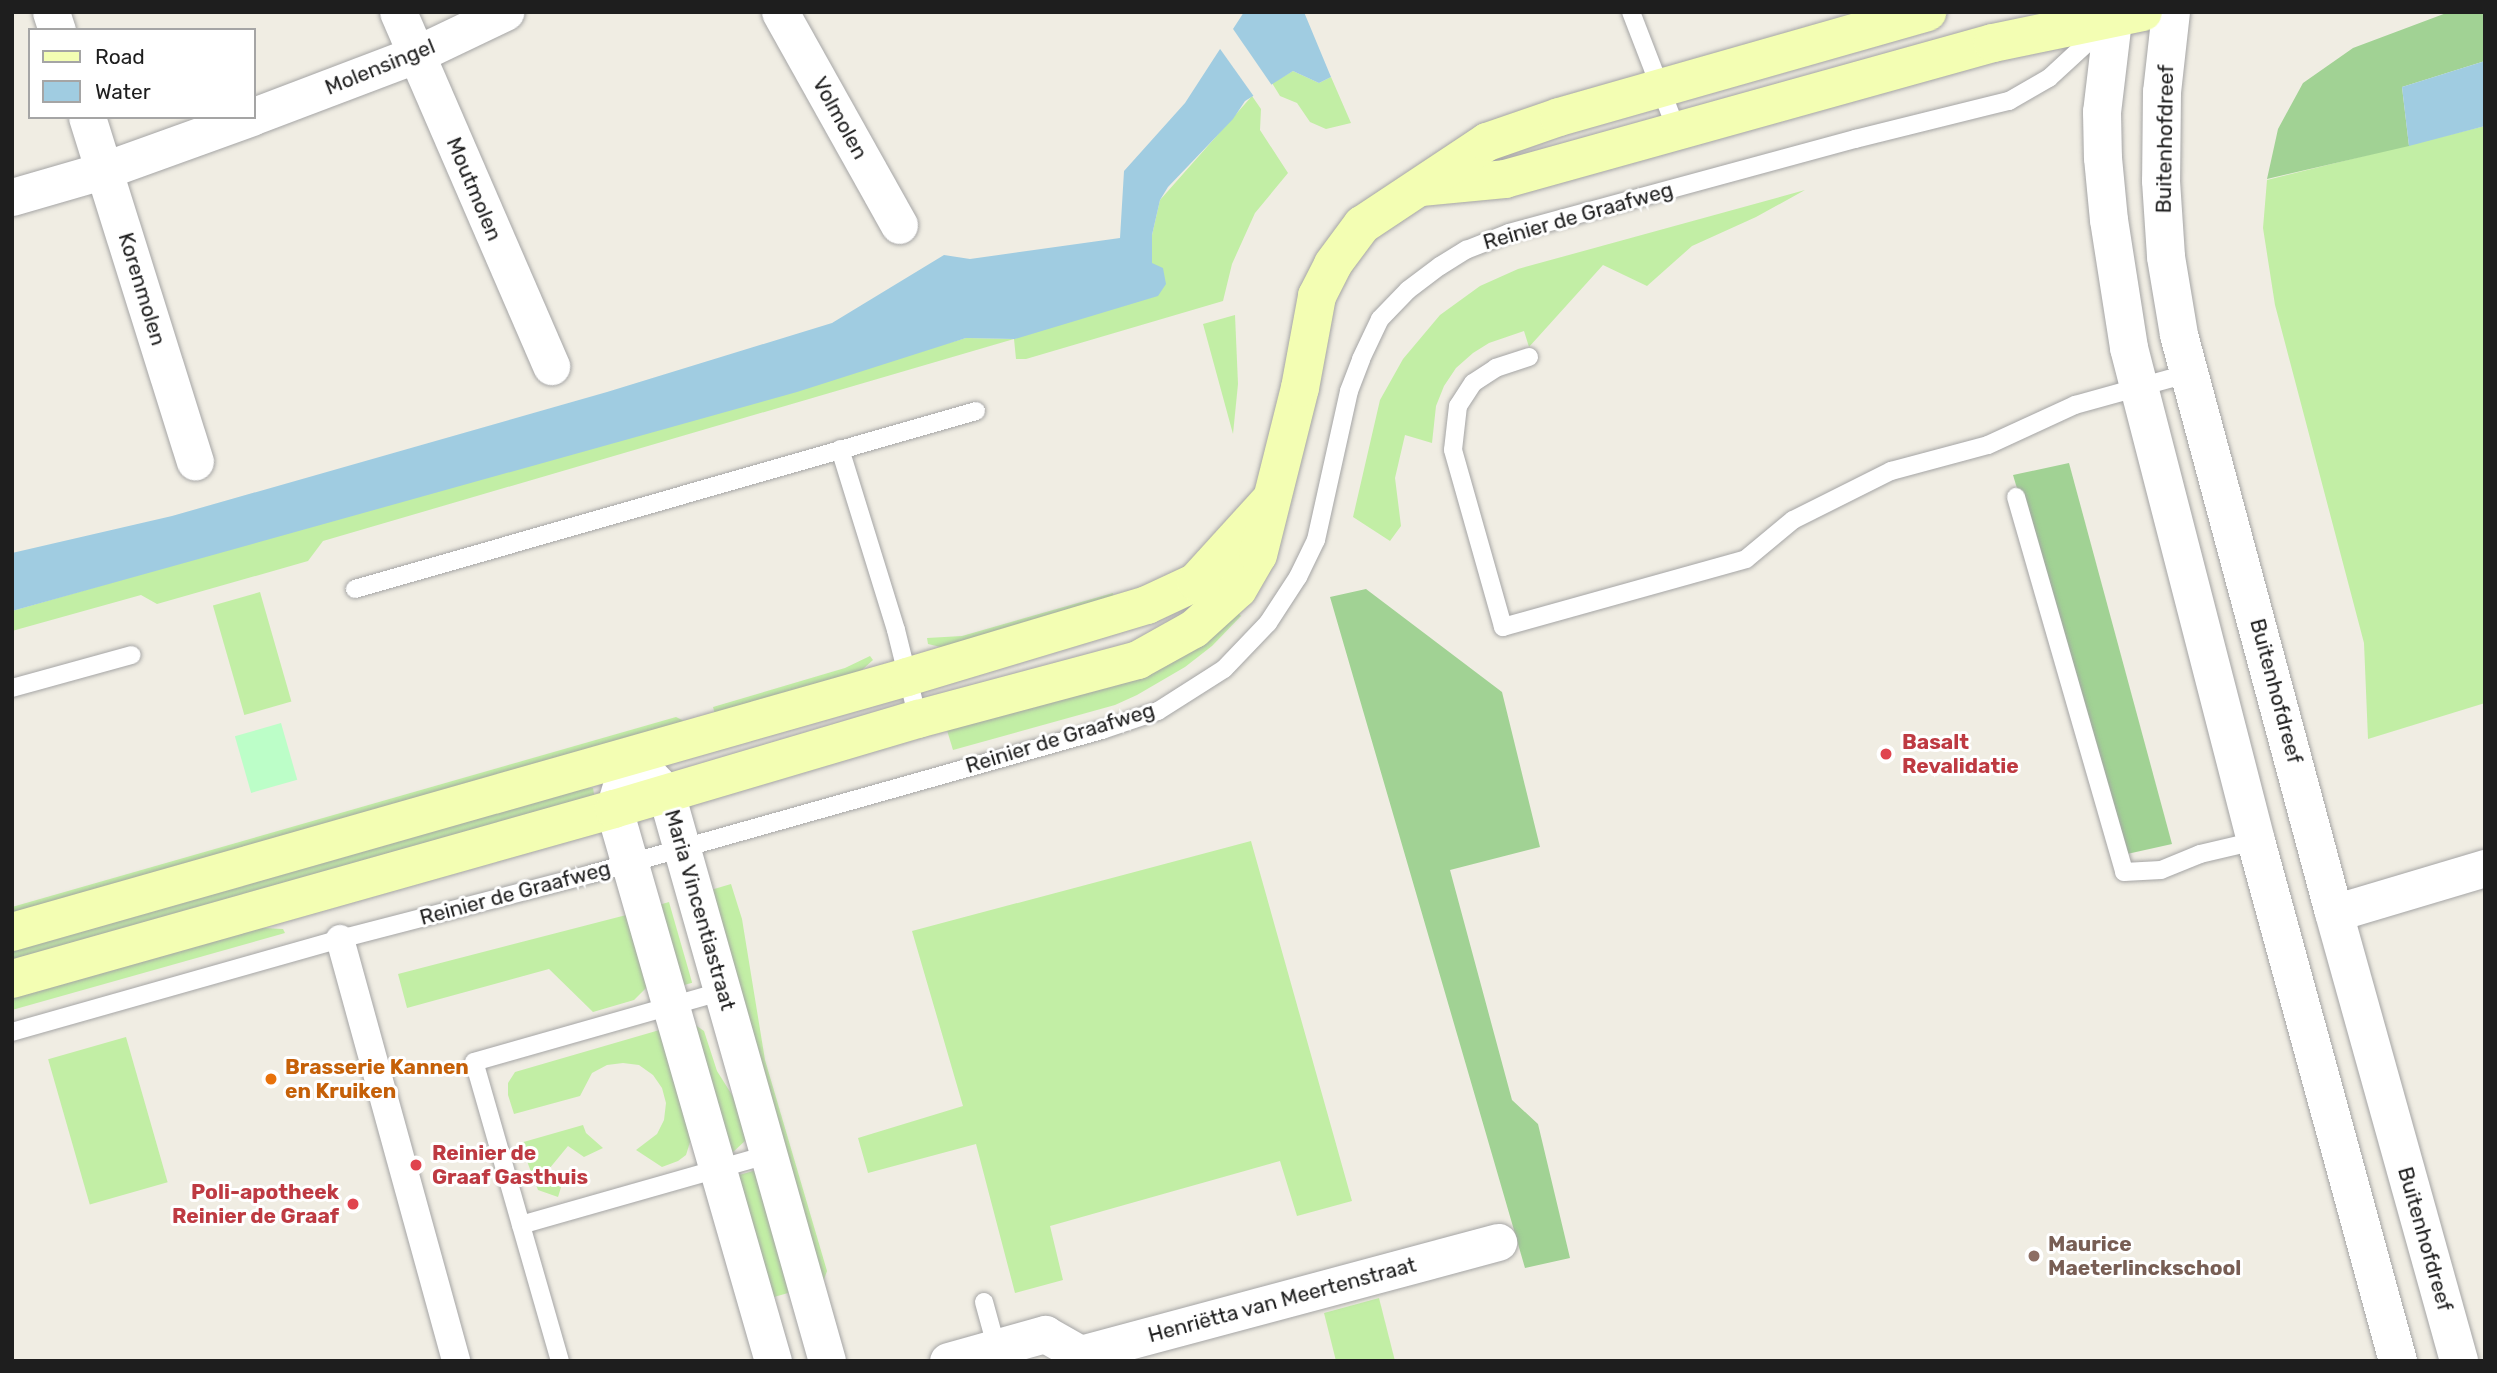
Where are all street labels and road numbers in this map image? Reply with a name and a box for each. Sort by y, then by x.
street label: Molensingel [321,34,439,100]
street label: Buitenhofdreef [2151,64,2179,214]
street label: Volmolen [807,72,873,164]
street label: Moutmolen [441,133,507,245]
street label: Reinier de Graafweg [1480,177,1676,255]
street label: Korenmolen [113,230,171,348]
street label: Buitenhofdreef [2245,616,2307,766]
street label: Reinier de Graafweg [962,697,1158,779]
street label: Maria Vincentiastraat [659,806,741,1014]
street label: Reinier de Graafweg [417,855,613,931]
street label: Buitenhofdreef [2392,1164,2458,1314]
street label: Henriëtta van Meertenstraat [1145,1252,1419,1348]

